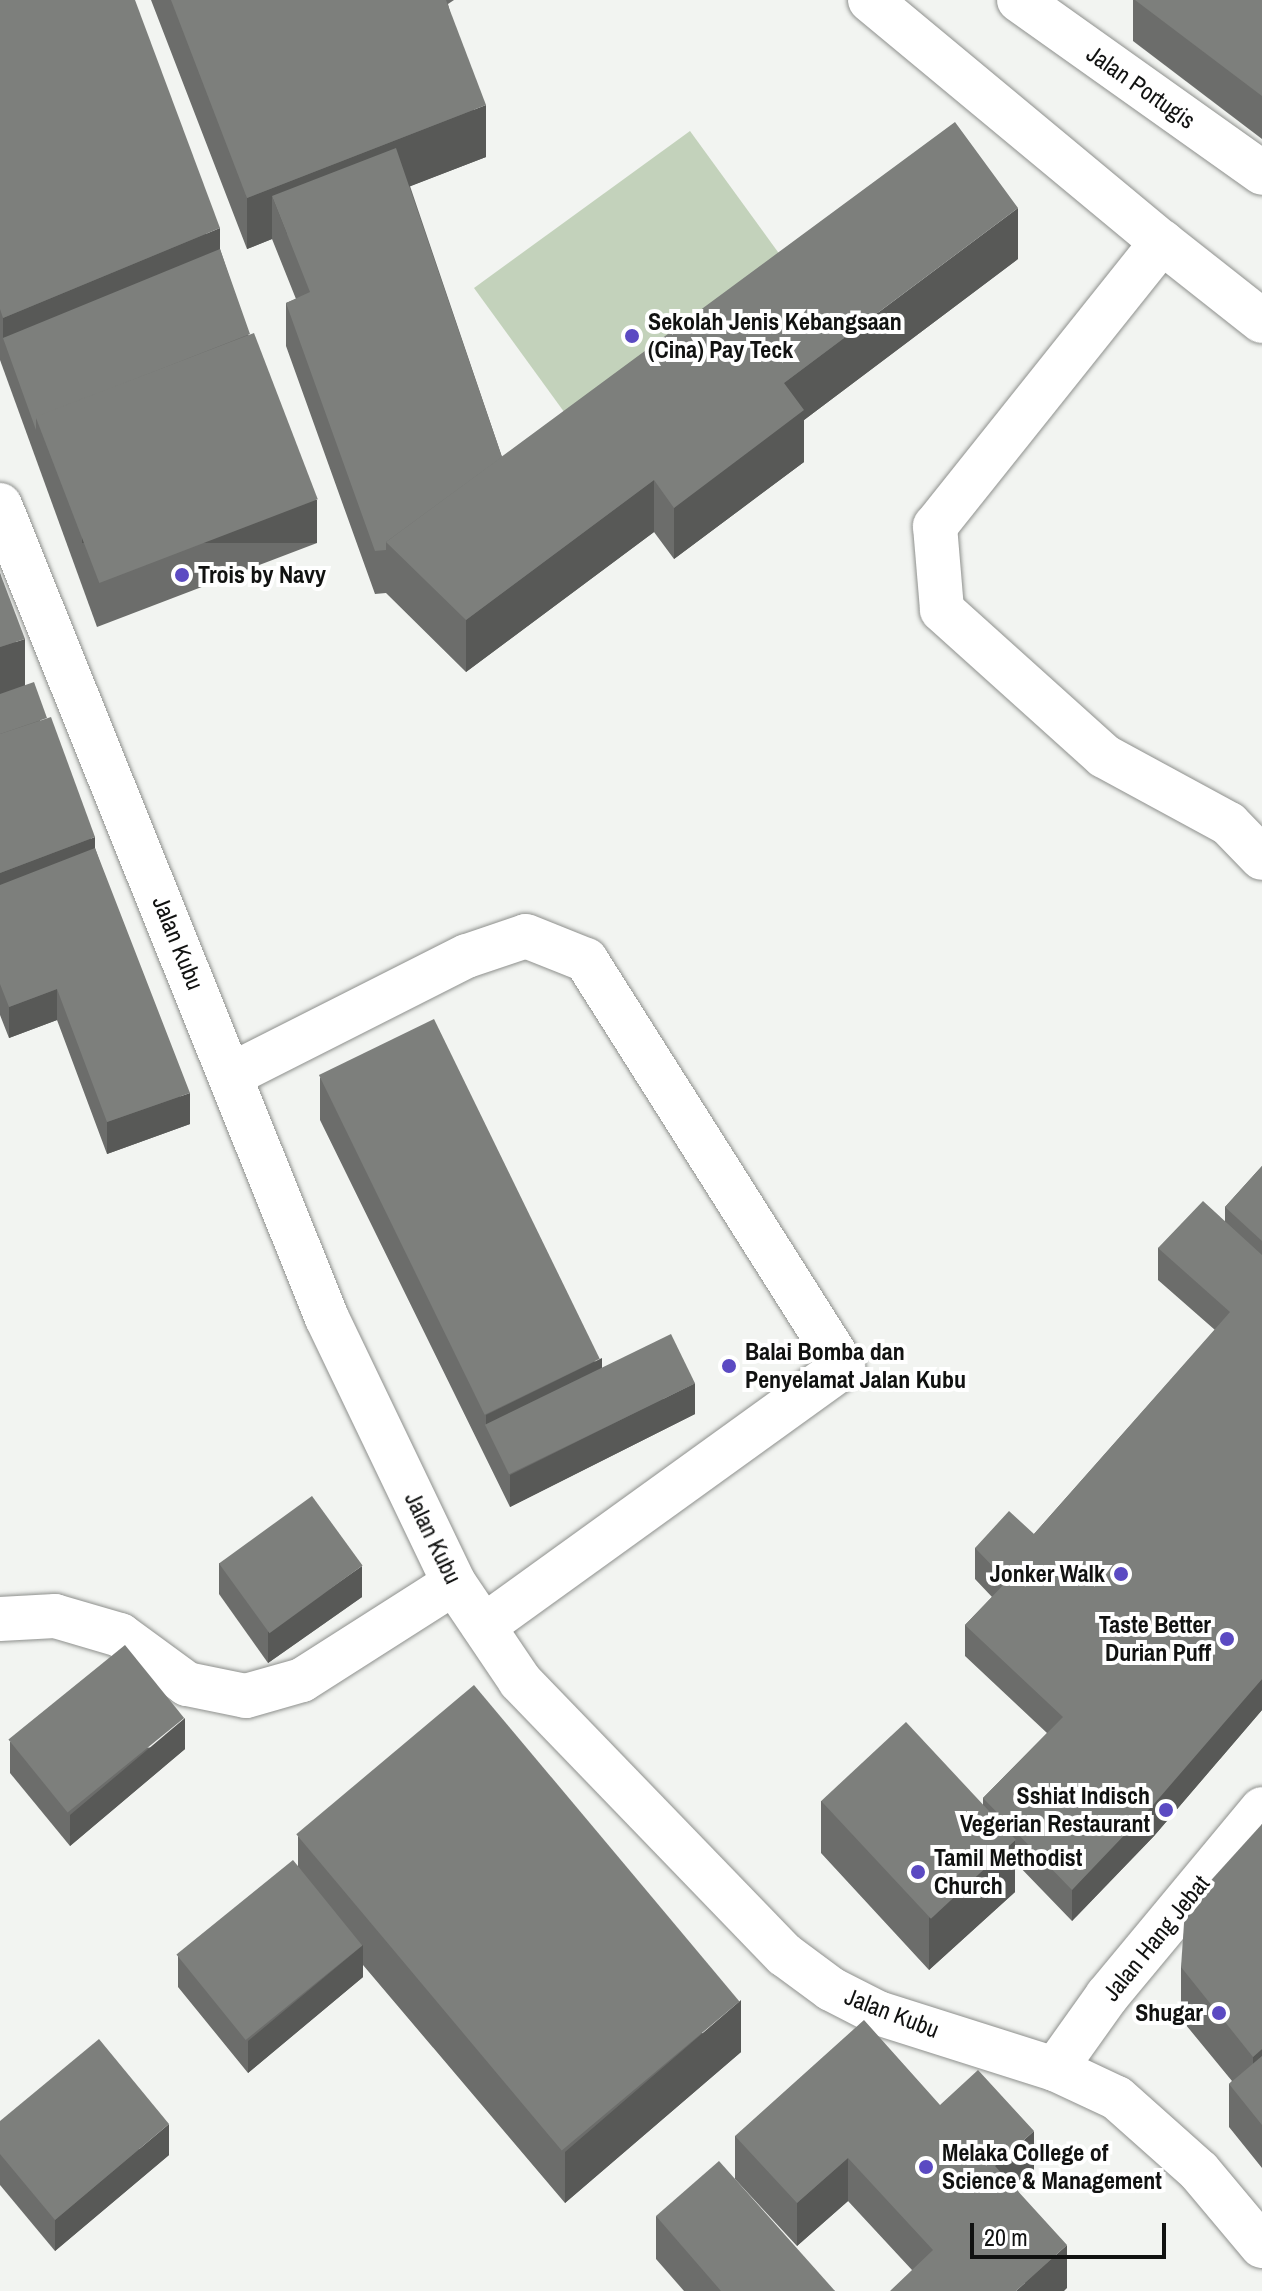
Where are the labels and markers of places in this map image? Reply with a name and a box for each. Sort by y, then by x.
place label: Sekolah Jenis Kebangsaan (Cina) Pay Teck [648,308,902,364]
marker: Sekolah Jenis Kebangsaan (Cina) Pay Teck [623,327,641,345]
place label: Trois by Navy [198,561,326,589]
marker: Trois by Navy [173,566,191,584]
place label: Balai Bomba dan Penyelamat Jalan Kubu [745,1338,966,1394]
marker: Balai Bomba dan Penyelamat Jalan Kubu [720,1357,738,1375]
place label: Jonker Walk [990,1560,1105,1588]
marker: Jonker Walk [1112,1565,1130,1583]
place label: Taste Better Durian Puff [1099,1611,1211,1667]
marker: Taste Better Durian Puff [1218,1630,1236,1648]
place label: Sshiat Indisch Vegerian Restaurant [960,1782,1150,1838]
marker: Sshiat Indisch Vegerian Restaurant [1157,1801,1175,1819]
place label: Tamil Methodist Church [934,1844,1082,1900]
marker: Tamil Methodist Church [909,1863,927,1881]
place label: Shugar [1135,1999,1203,2027]
marker: Shugar [1210,2004,1228,2022]
place label: Melaka College of Science & Management [942,2139,1162,2195]
marker: Melaka College of Science & Management [917,2158,935,2176]

